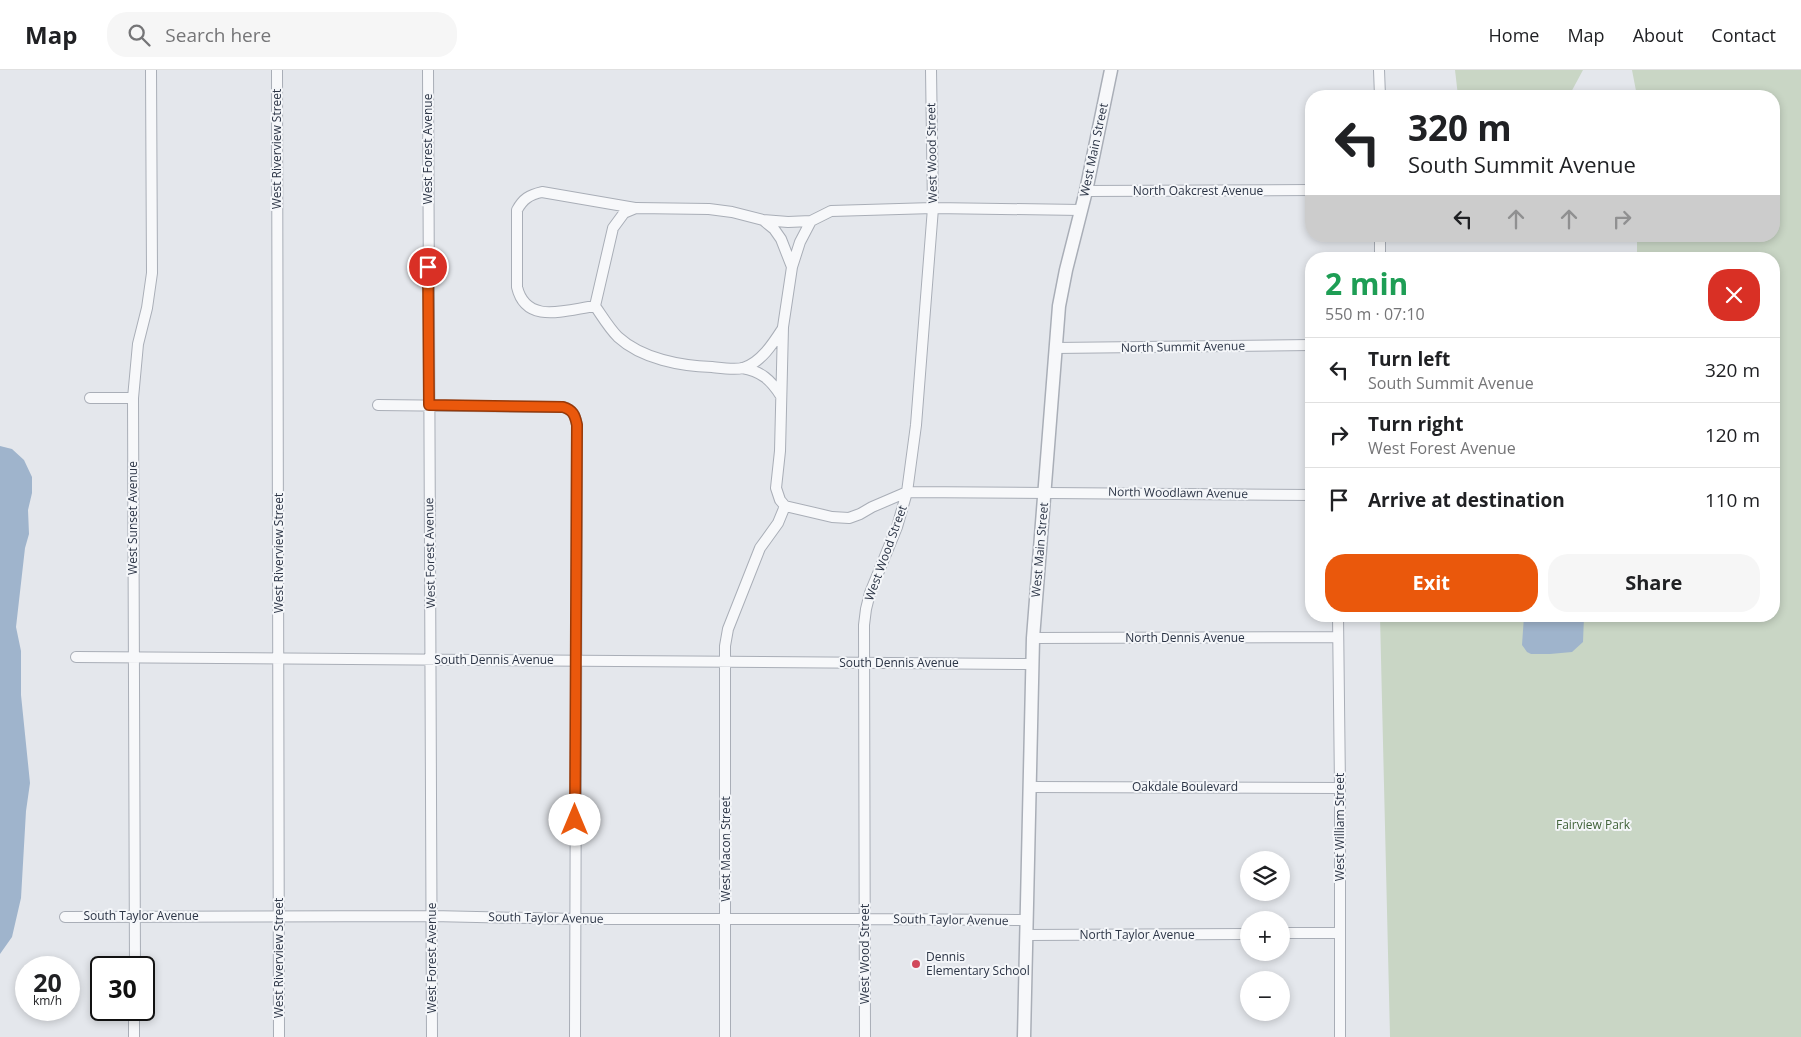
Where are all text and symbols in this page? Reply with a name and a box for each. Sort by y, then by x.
search box [107,12,457,57]
text: Map [25,18,77,51]
icon: search [125,21,153,49]
text: Search here [165,22,271,48]
text: Home [1489,23,1539,47]
text: Map [1567,23,1605,47]
text: About [1633,23,1683,47]
text: Contact [1711,23,1776,47]
street label: West Riverview Street [268,89,285,209]
street label: West Forest Avenue [419,93,436,204]
street label: West Main Street [1075,101,1112,198]
street label: West Wood Street [922,103,941,203]
text: 320 m [1408,104,1512,151]
icon: left [1325,110,1390,175]
text: South Summit Avenue [1408,149,1636,179]
street label: North Oakcrest Avenue [1133,182,1264,199]
icon: left [1449,205,1477,233]
icon: ahead [1502,205,1530,233]
icon: ahead [1555,205,1583,233]
icon: right [1608,205,1636,233]
pin [407,246,449,288]
icon: arrive [414,253,442,281]
text: 2 min [1325,263,1408,304]
button: close [1708,269,1760,321]
text: 550 m · 07:10 [1325,303,1425,325]
street label: North Summit Avenue [1121,337,1246,356]
text: Turn left [1368,346,1450,372]
icon: left [1325,356,1353,384]
text: 320 m [1705,357,1760,383]
text: South Summit Avenue [1368,372,1534,394]
text: Turn right [1368,411,1463,437]
icon: right [1325,421,1353,449]
text: 120 m [1705,422,1760,448]
text: West Forest Avenue [1368,437,1516,459]
street label: West Sunset Avenue [124,461,141,575]
street label: North Woodlawn Avenue [1108,483,1248,502]
icon: arrive [1325,486,1353,514]
text: Arrive at destination [1368,487,1565,513]
text: 110 m [1705,487,1760,513]
street label: West Riverview Street [270,493,287,613]
street label: West Forest Avenue [420,497,439,609]
street label: West Main Street [1027,502,1052,598]
street label: West Wood Street [860,503,911,603]
button: Exit [1325,554,1538,612]
button: Share [1548,554,1760,612]
street label: North Dennis Avenue [1125,629,1245,646]
street label: South Dennis Avenue [434,651,554,668]
street label: South Dennis Avenue [839,654,959,671]
street label: West William Street [1331,773,1348,881]
street label: Oakdale Boulevard [1132,778,1238,795]
position arrow [548,793,600,845]
street label: West Macon Street [717,796,734,902]
park label: Fairview Park [1556,816,1631,833]
map controls [1240,851,1290,1021]
button: layers [1240,851,1290,901]
street label: West Riverview Street [270,898,287,1018]
street label: West Forest Avenue [423,902,440,1013]
street label: West Wood Street [856,904,873,1004]
street label: South Taylor Avenue [83,907,199,924]
street label: South Taylor Avenue [488,908,604,927]
street label: South Taylor Avenue [893,910,1009,929]
button: + [1240,911,1290,961]
street label: North Taylor Avenue [1079,926,1195,943]
place label: Dennis Elementary School [926,948,1030,979]
speed limit sign: 30 [90,956,155,1021]
marker: Dennis Elementary School [910,958,922,970]
text: 20 [33,965,62,999]
button: − [1240,971,1290,1021]
text: km/h [33,992,62,1009]

